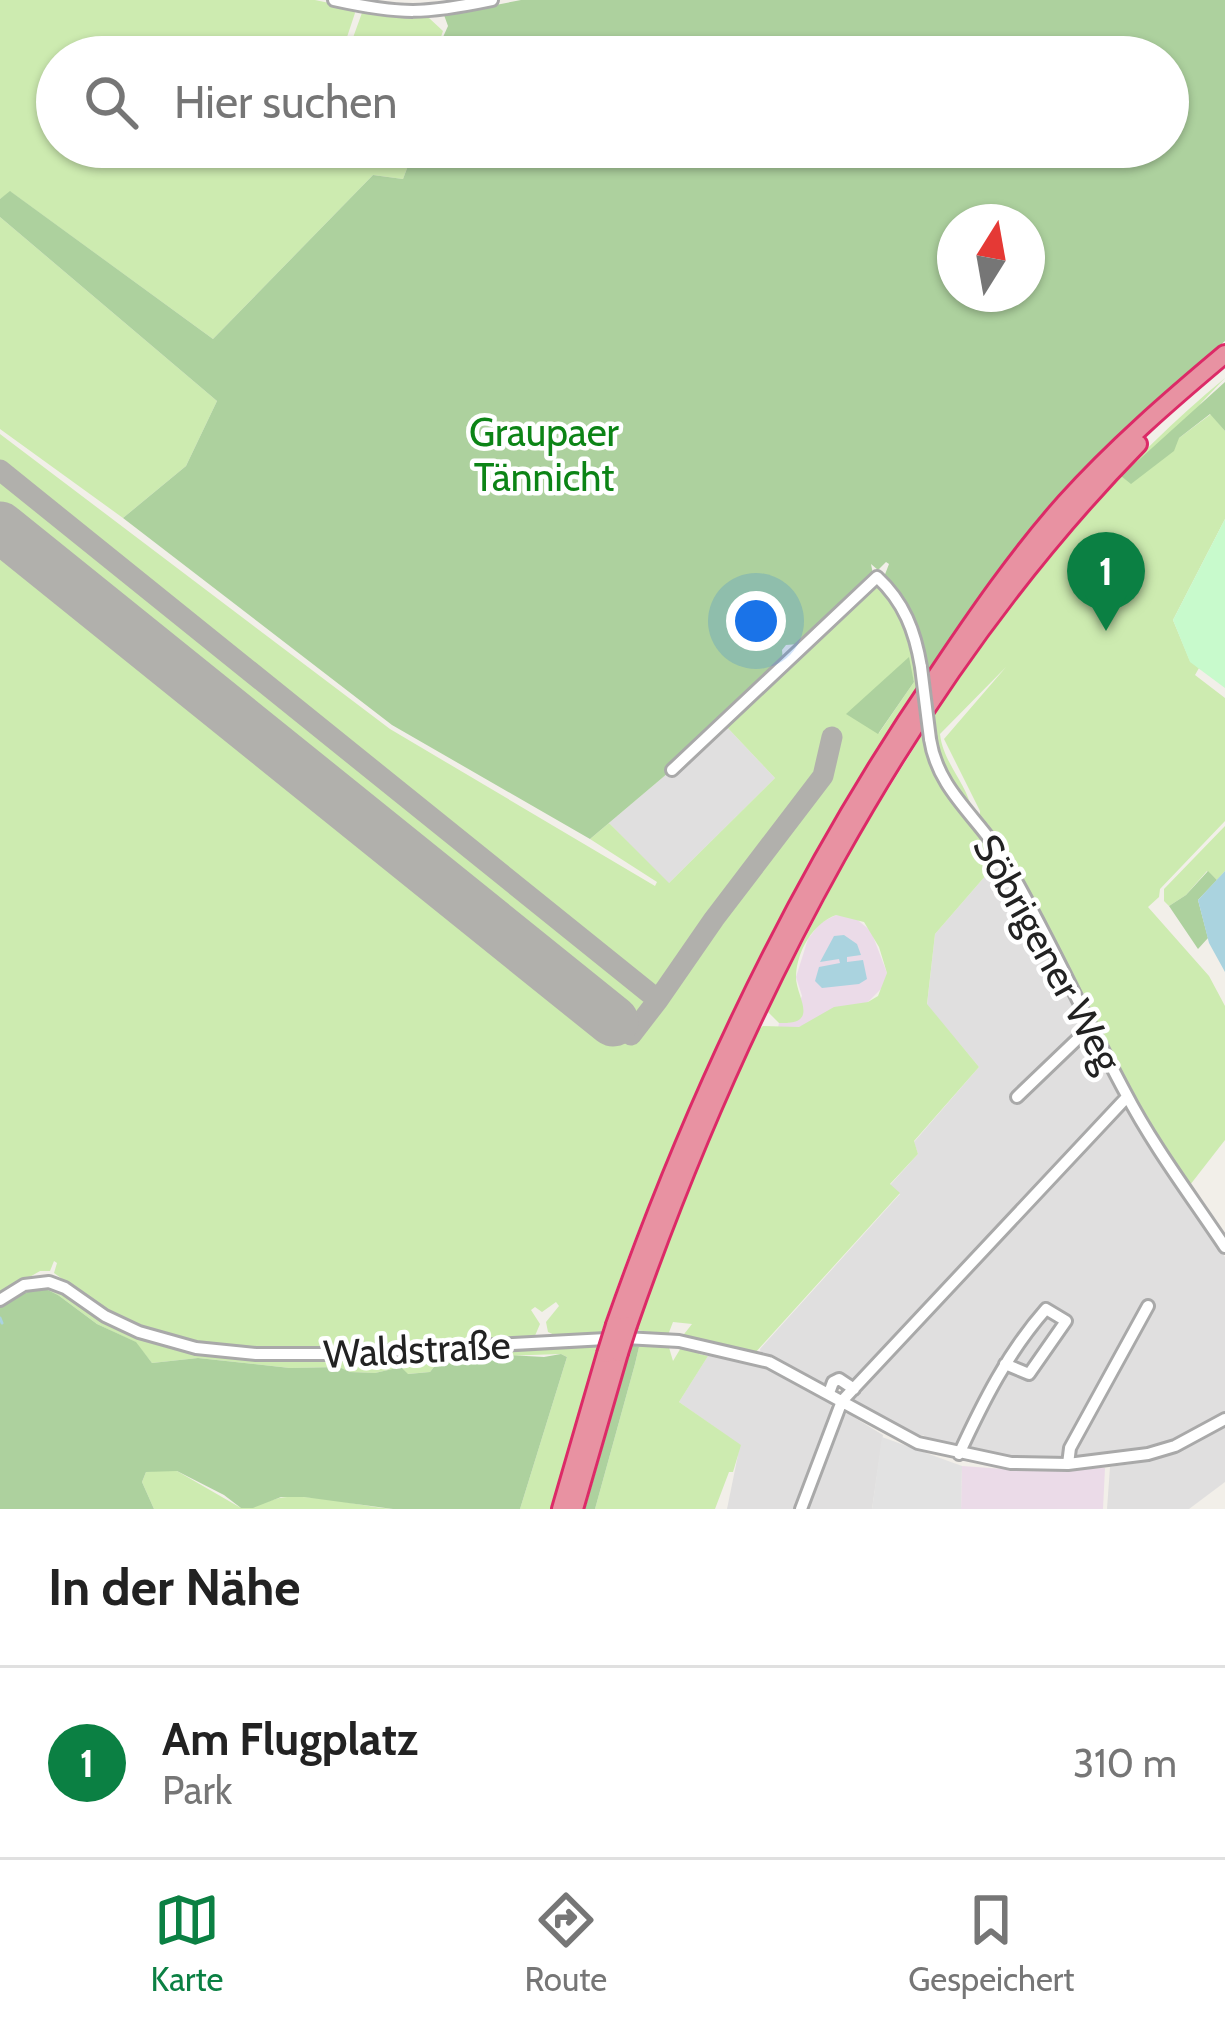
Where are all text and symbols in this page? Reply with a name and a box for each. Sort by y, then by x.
search box [36,36,1189,168]
icon: search [78,69,144,135]
text: Hier suchen [174,75,398,129]
north arrow [937,204,1045,312]
park label: Graupaer Tännicht [469,408,620,501]
pin: 1 [1067,532,1145,631]
your location [726,591,786,651]
street label: Söbrigener Weg [963,826,1133,1080]
street label: Waldstraße [322,1320,512,1378]
text: In der Nähe [48,1556,301,1618]
text: Am Flugplatz [162,1712,418,1766]
text: 1 [80,1739,94,1787]
text: 310 m [1073,1739,1177,1787]
text: Park [162,1766,232,1814]
tab: Karte [151,1887,223,1999]
tab: Route [525,1887,607,1999]
tab: Gespeichert [908,1887,1074,1999]

